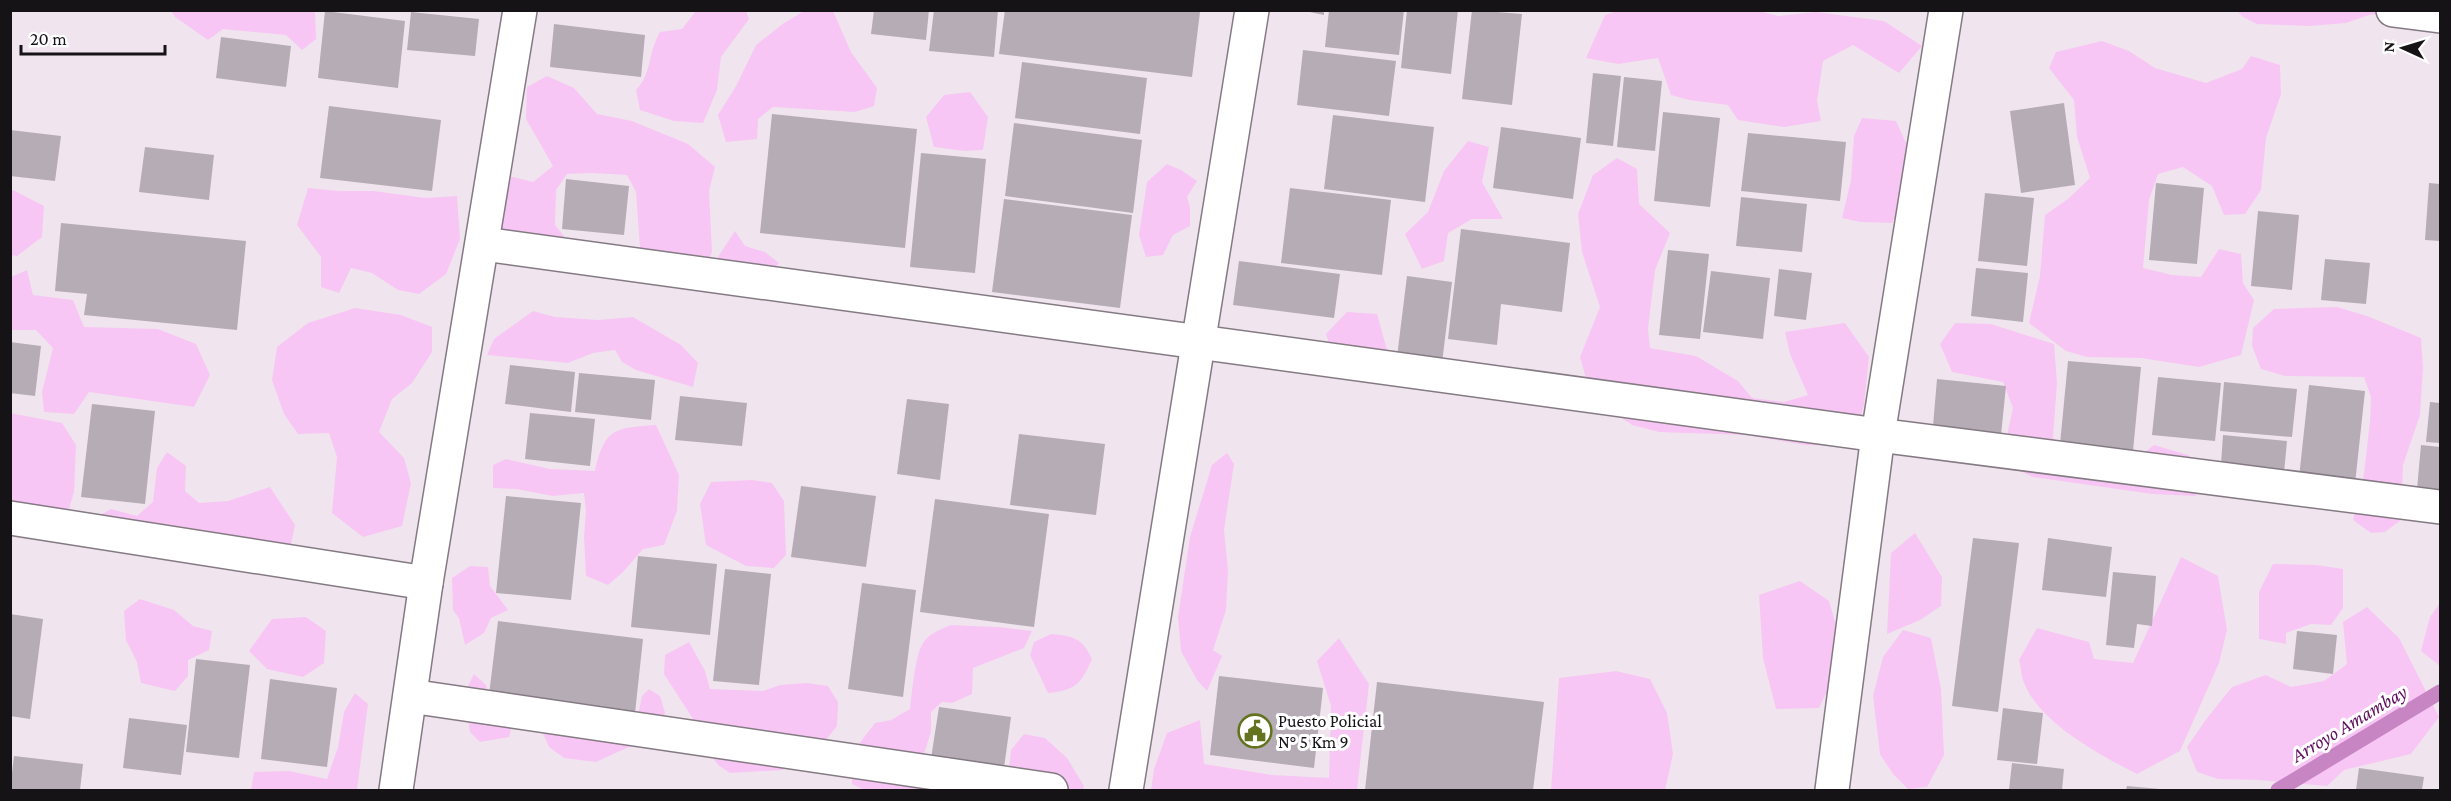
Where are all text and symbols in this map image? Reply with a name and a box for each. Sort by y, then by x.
scale bar [21,18,165,56]
north arrow [2373,18,2433,78]
text: 20 m [30,29,67,49]
text: N [2380,41,2397,53]
water label: Arroyo Amambay [2286,680,2411,767]
place label: Puesto Policial N° 5 Km 9 [1278,711,1382,752]
public building icon: Puesto Policial N° 5 Km 9 [1237,713,1273,749]

